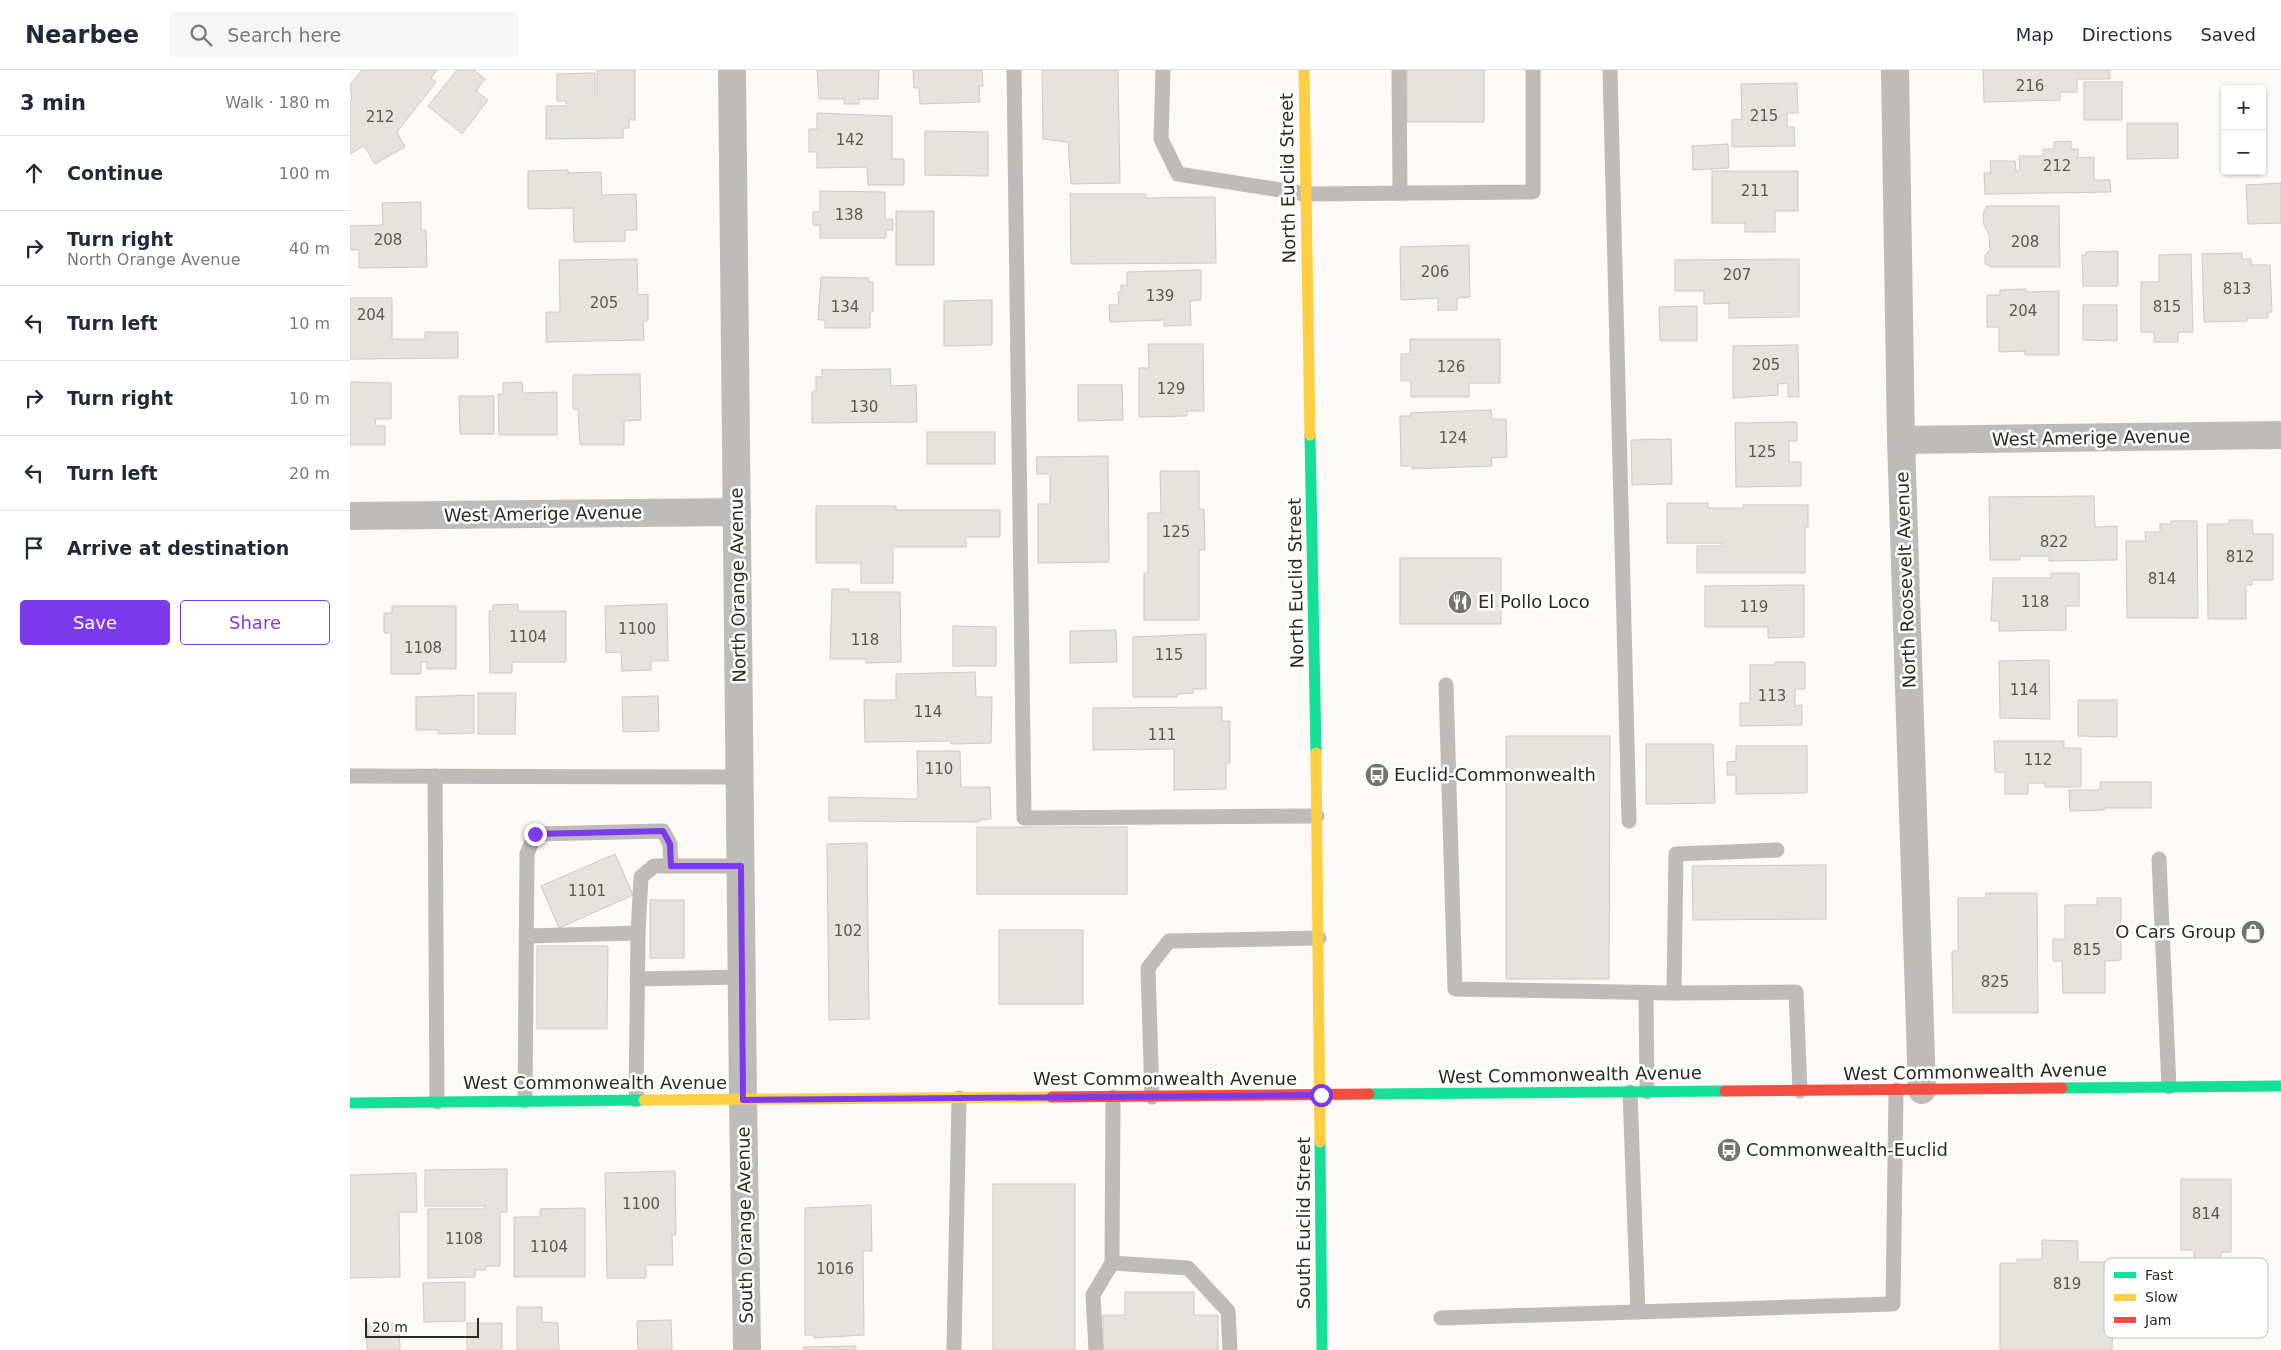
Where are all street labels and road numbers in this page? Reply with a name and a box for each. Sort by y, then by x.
street label: North Euclid Street [1276,93,1299,263]
street label: West Amerige Avenue [1992,425,2190,450]
street label: North Roosevelt Avenue [1891,471,1920,689]
street label: North Orange Avenue [725,487,750,683]
street label: North Euclid Street [1284,498,1307,668]
street label: West Amerige Avenue [444,501,642,526]
street label: West Commonwealth Avenue [1843,1059,2107,1084]
street label: West Commonwealth Avenue [1438,1062,1702,1087]
street label: West Commonwealth Avenue [1033,1068,1297,1089]
street label: West Commonwealth Avenue [463,1072,727,1093]
street label: South Orange Avenue [732,1126,757,1324]
street label: South Euclid Street [1293,1137,1314,1309]

